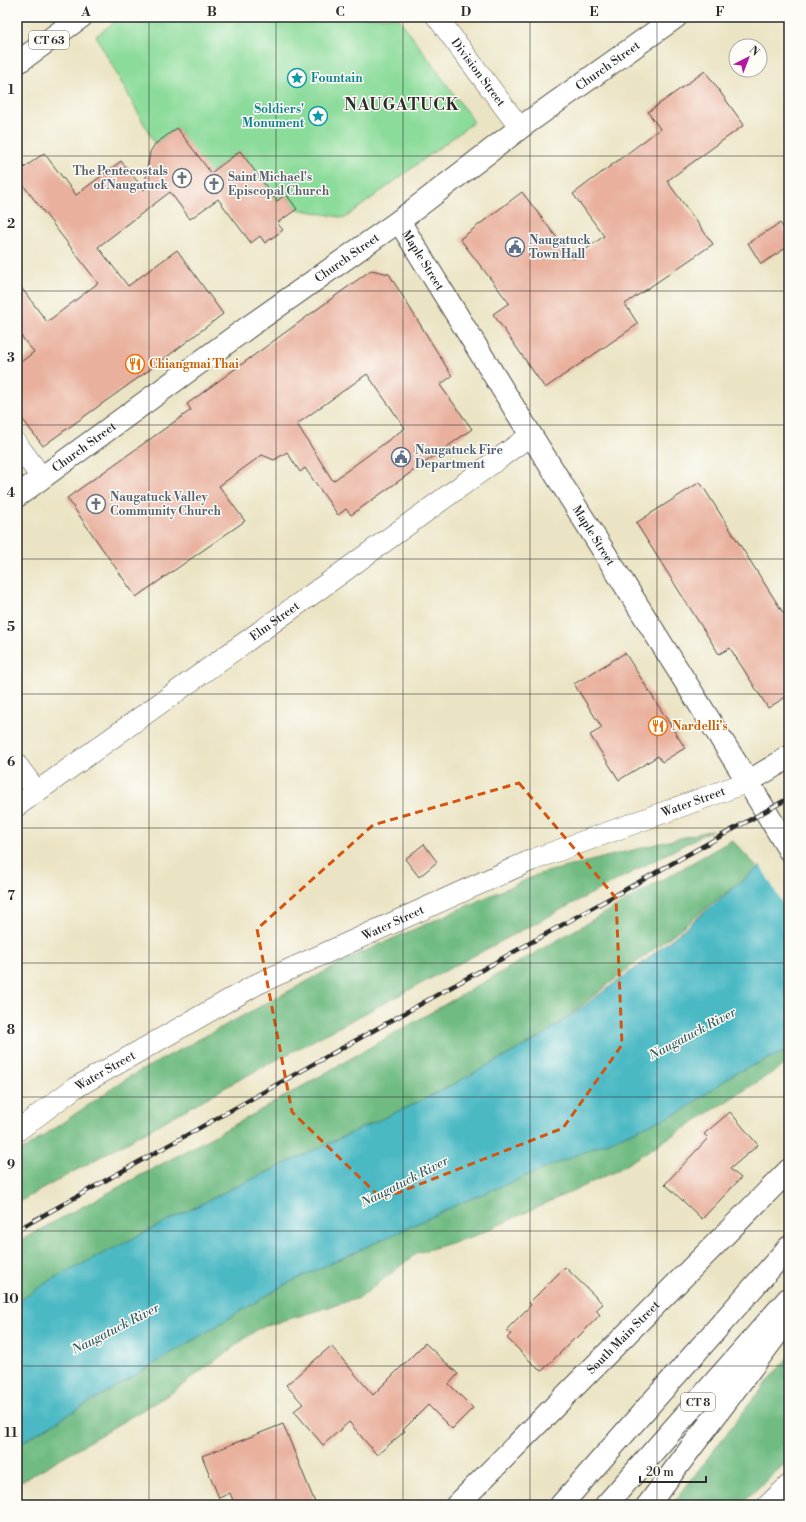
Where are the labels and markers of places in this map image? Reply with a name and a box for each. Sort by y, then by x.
place icon: Fountain [286,67,308,89]
place label: Fountain [311,71,363,86]
place label: Soldiers' Monument [242,102,305,131]
place icon: Soldiers' Monument [307,105,329,127]
place label: The Pentecostals of Naugatuck [73,164,169,193]
church icon: The Pentecostals of Naugatuck [171,167,193,189]
place label: Saint Michael's Episcopal Church [228,170,330,199]
church icon: Saint Michael's Episcopal Church [203,173,225,195]
place label: Naugatuck Town Hall [529,233,591,262]
public building icon: Naugatuck Town Hall [504,236,526,258]
restaurant icon: Chiangmai Thai [124,353,146,375]
place label: Chiangmai Thai [149,357,239,372]
place label: Naugatuck Fire Department [415,443,504,472]
public building icon: Naugatuck Fire Department [390,446,412,468]
place label: Naugatuck Valley Community Church [110,490,222,519]
church icon: Naugatuck Valley Community Church [85,493,107,515]
restaurant icon: Nardelli's [647,715,669,737]
place label: Nardelli's [672,719,728,734]

